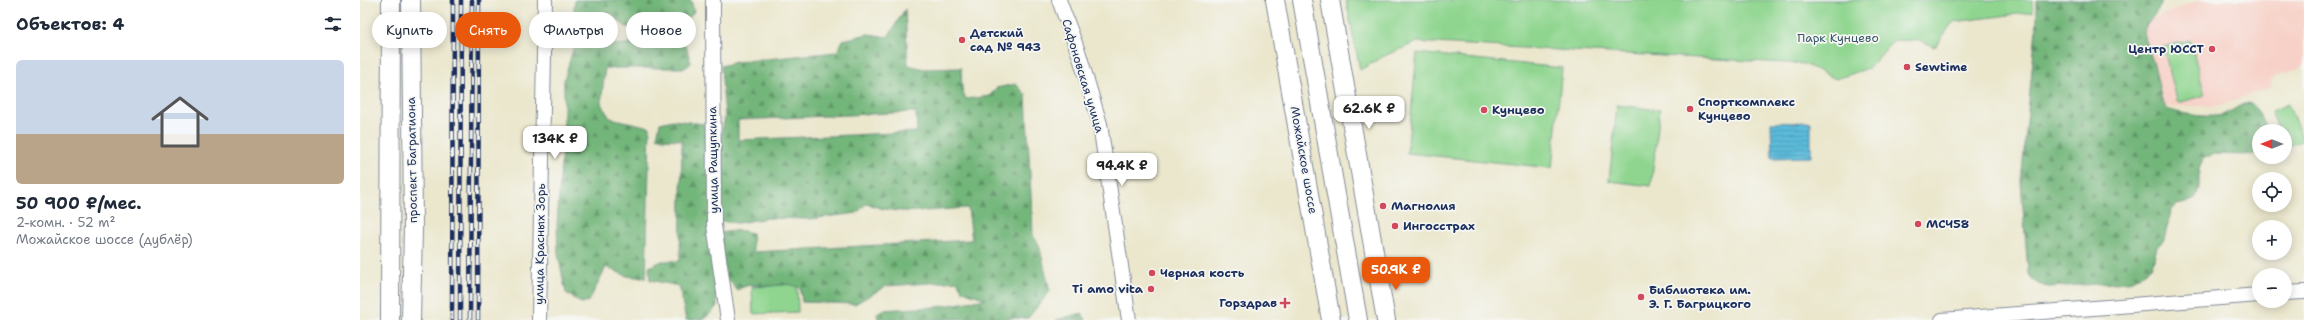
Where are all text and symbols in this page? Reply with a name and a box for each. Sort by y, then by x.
chip: Купить [372,12,447,48]
chip: Снять [455,12,521,48]
chip: Фильтры [529,12,618,48]
chip: Новое [626,12,696,48]
text: Объектов: 4 [16,13,125,35]
icon: filters [322,13,344,35]
street label: Сафоновская улица [1058,17,1108,135]
place label: Детский сад № 943 [970,25,1041,55]
park label: Парк Кунцево [1797,30,1879,46]
marker: Детский сад № 943 [957,35,967,45]
place label: Центр ЮССТ [2128,41,2205,57]
marker: Центр ЮССТ [2207,44,2217,54]
place label: Sewtime [1915,59,1968,75]
marker: Sewtime [1902,62,1912,72]
icon: home [144,86,216,158]
place label: Спорткомплекс Кунцево [1698,94,1795,124]
street label: проспект Багратиона [403,96,421,223]
pin: 62.6K ₽ [1332,96,1406,130]
text: 62.6K ₽ [1343,100,1395,117]
place label: Кунцево [1492,102,1545,118]
marker: Спорткомплекс Кунцево [1685,104,1695,114]
street label: Можайское шоссе [1287,105,1321,215]
marker: Кунцево [1479,105,1489,115]
street label: улица Ращупкина [704,106,722,214]
north arrow [2252,124,2292,164]
map controls [2252,124,2292,308]
pin: 134K ₽ [522,126,588,160]
text: 134K ₽ [532,130,578,147]
pin: 94.4K ₽ [1085,153,1159,187]
text: 94.4K ₽ [1096,157,1148,174]
button: locate [2252,172,2292,212]
street label: улица Красных Зорь [531,183,549,305]
text: 50 900 ₽/мес. [16,192,141,214]
place label: Магнолия [1391,198,1456,214]
marker: Магнолия [1378,201,1388,211]
text: 2-комн. · 52 m² [16,214,115,231]
place label: МСЧ58 [1926,216,1969,232]
place label: Ингосстрах [1403,218,1475,234]
marker: МСЧ58 [1913,219,1923,229]
button: + [2252,220,2292,260]
marker: Ингосстрах [1390,221,1400,231]
text: Можайское шоссе (дублёр) [16,231,193,248]
pin: 50.9K ₽ [1359,257,1433,291]
text: 50.9K ₽ [1371,261,1421,278]
place label: Черная кость [1160,265,1245,281]
marker: Черная кость [1147,268,1157,278]
button: − [2252,268,2292,308]
place label: Ti amo vita [1072,281,1144,297]
place label: Библиотека им. Э. Г. Багрицкого [1649,282,1751,312]
marker: Ti amo vita [1146,284,1156,294]
marker: Библиотека им. Э. Г. Багрицкого [1636,292,1646,302]
place label: Горздрав [1219,295,1277,311]
marker: Горздрав [1280,298,1290,308]

